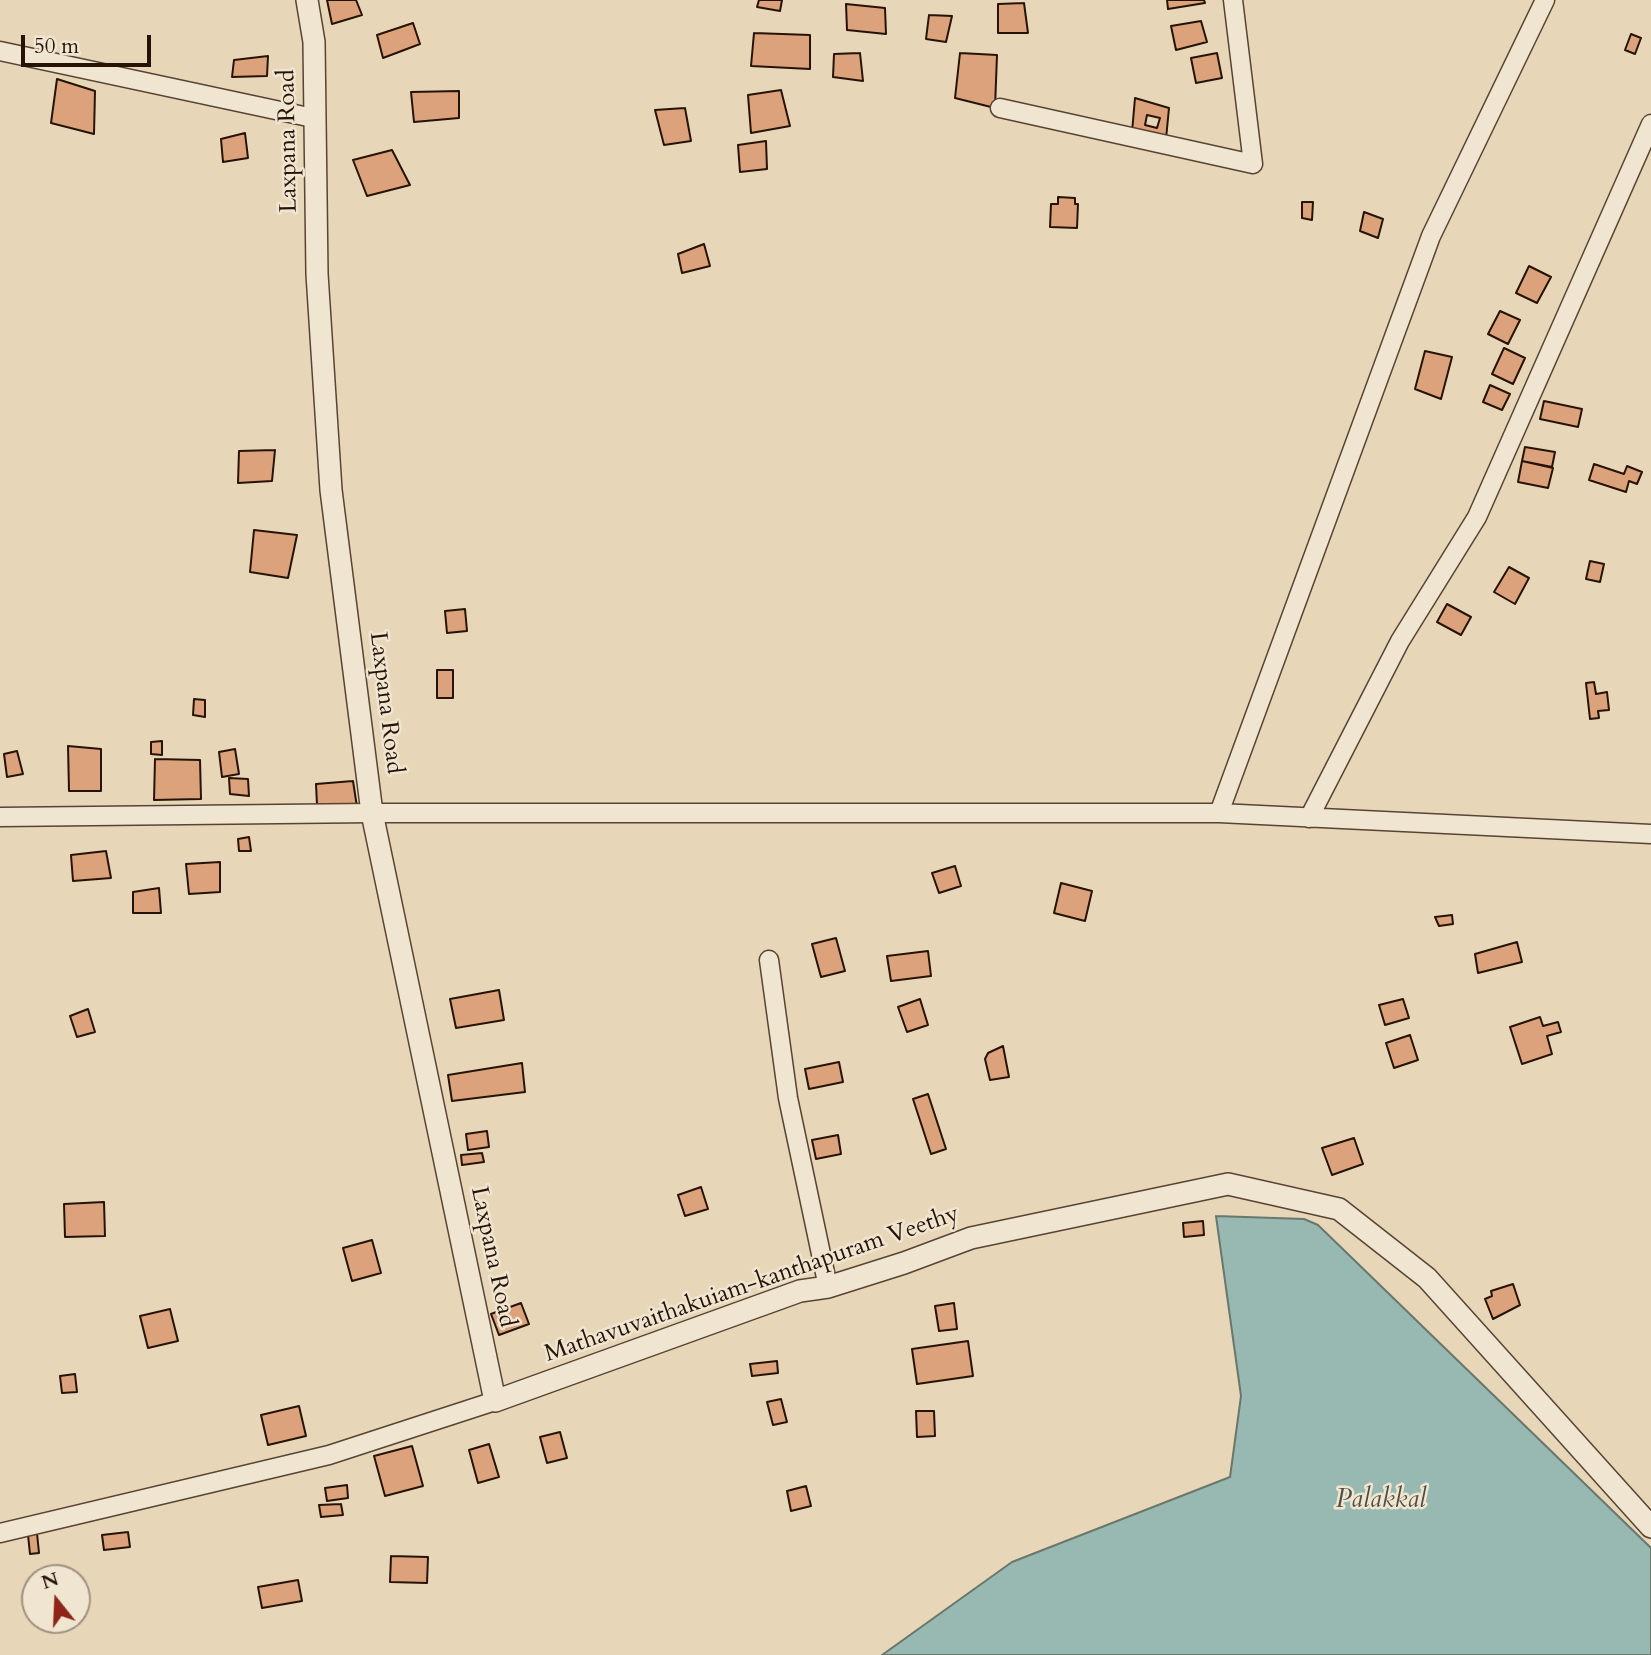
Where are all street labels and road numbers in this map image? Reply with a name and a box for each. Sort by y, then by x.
street label: Laxpana Road [273,69,305,213]
street label: Laxpana Road [362,630,408,776]
street label: Laxpana Road [463,1184,521,1330]
street label: Mathavuvaithakuiam-kanthapuram Veethy [541,1200,963,1370]

